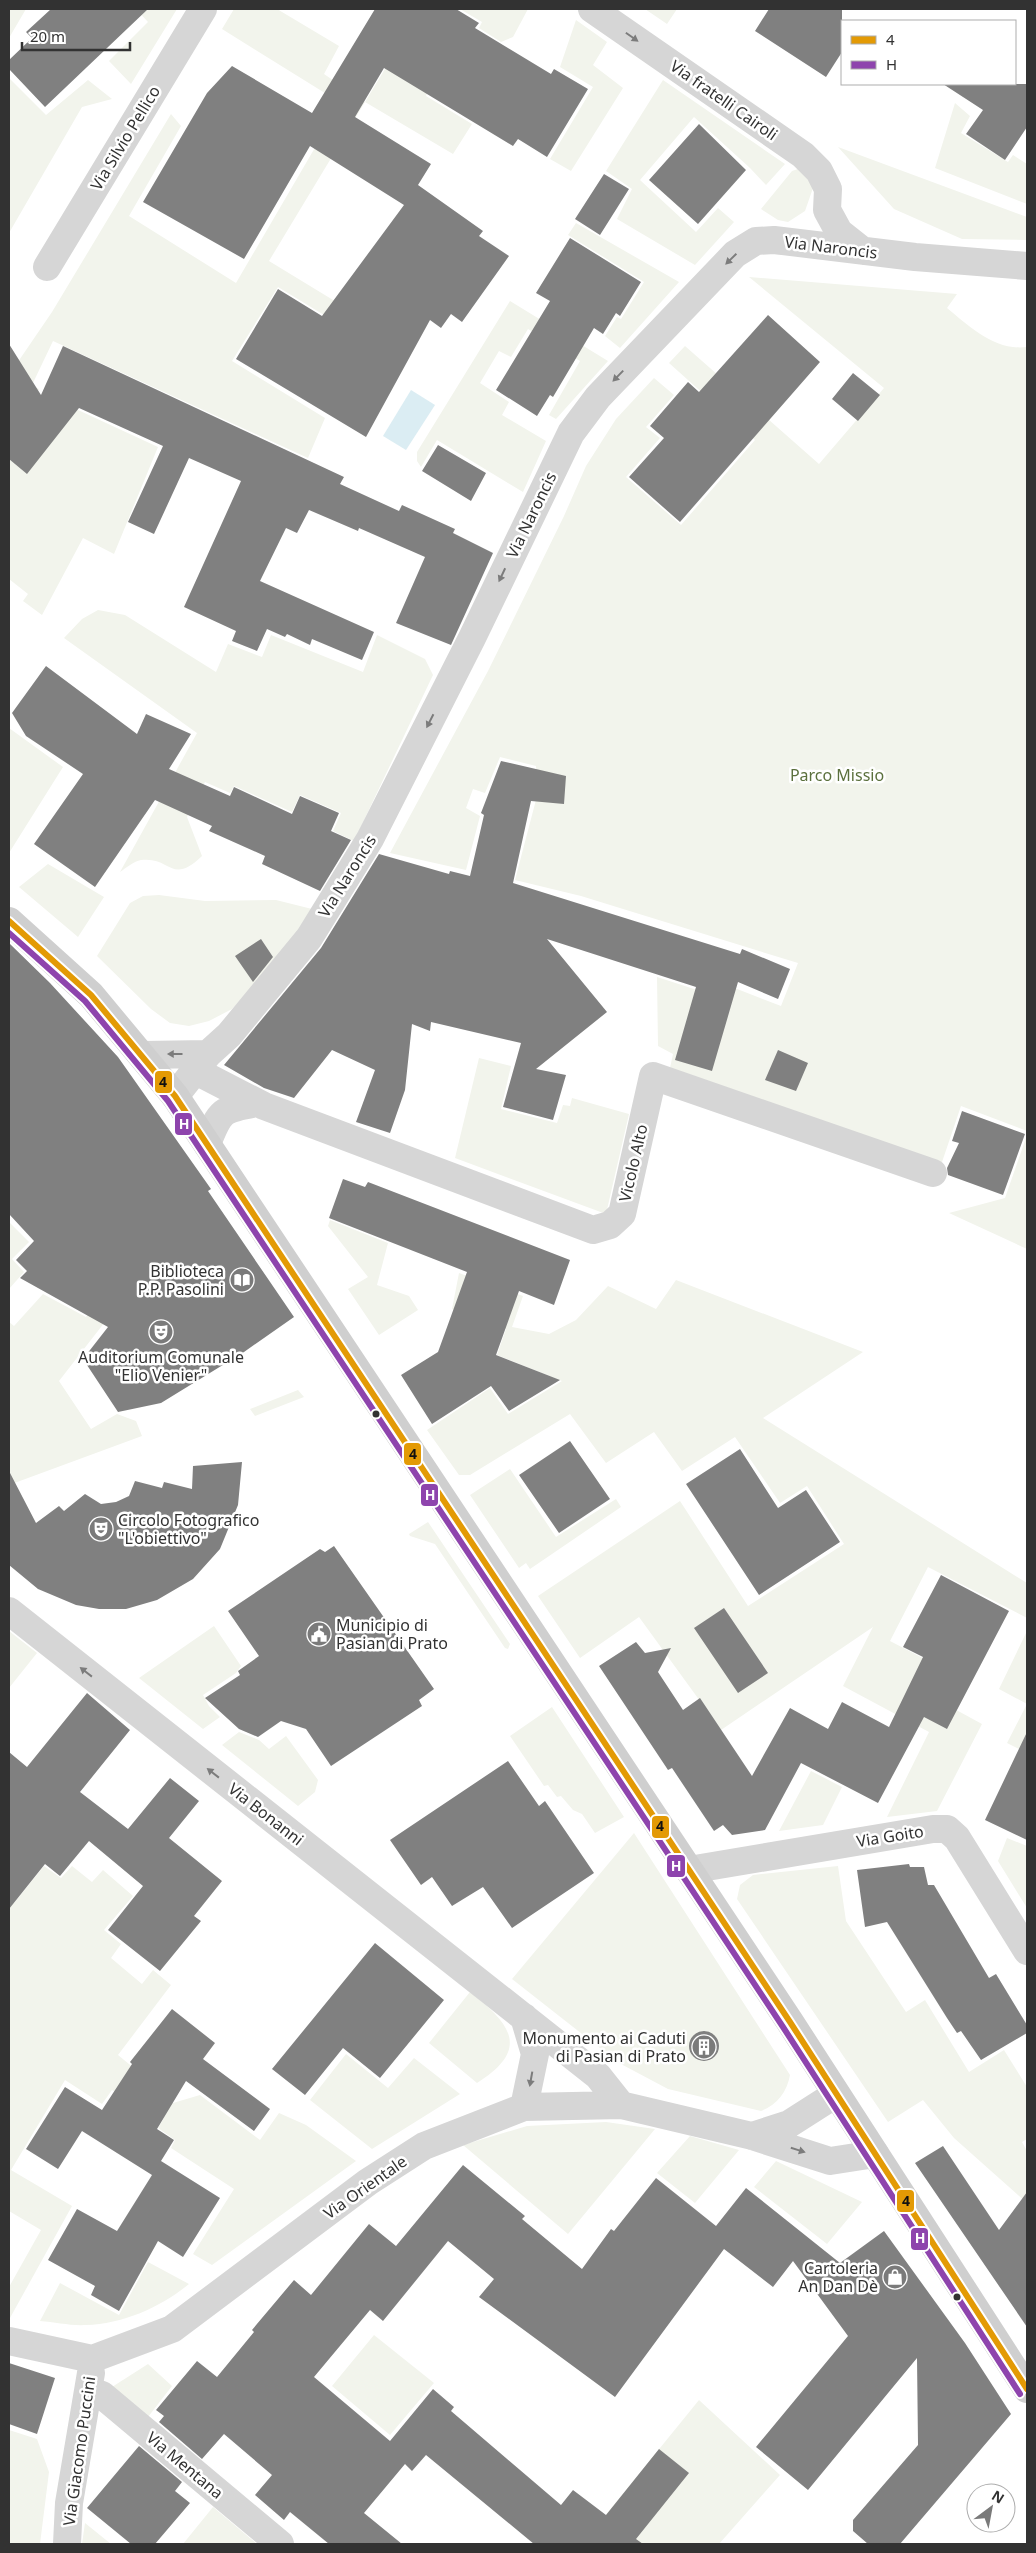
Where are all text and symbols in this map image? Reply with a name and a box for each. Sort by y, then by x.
scale bar [22,20,130,52]
legend [841,20,1016,85]
text: 20 m [30,26,65,46]
text: 4 [886,29,895,49]
one-way arrow [626,32,639,42]
text: H [886,54,897,74]
street label: Via fratelli Cairoli [666,55,782,145]
street label: Via Silvio Pellico [85,82,165,194]
street label: Via Naroncis [783,230,879,264]
one-way arrow [725,253,737,265]
one-way arrow [612,370,624,382]
street label: Via Naroncis [501,468,561,562]
one-way arrow [498,568,506,582]
one-way arrow [426,714,434,728]
park label: Parco Missio [790,764,884,786]
street label: Via Naroncis [313,831,381,921]
one-way arrow [167,1050,183,1058]
line badge: 4 [154,1070,173,1094]
text: 4 [159,1072,167,1091]
line badge: H [174,1112,193,1136]
text: H [179,1114,189,1133]
street label: Vicolo Alto [613,1122,653,1204]
place label: Biblioteca P.P. Pasolini [138,1260,224,1300]
library icon: Biblioteca P.P. Pasolini [229,1267,255,1293]
theatre icon: Auditorium Comunale "Elio Venier" [148,1319,174,1345]
place label: Auditorium Comunale "Elio Venier" [78,1346,244,1386]
unlabelled marker [371,1409,381,1419]
line badge: 4 [403,1442,422,1466]
text: 4 [409,1444,417,1463]
line badge: H [420,1483,439,1507]
text: H [425,1485,435,1504]
place label: Circolo Fotografico "L'obiettivo" [118,1509,259,1549]
theatre icon: Circolo Fotografico "L'obiettivo" [88,1516,114,1542]
place label: Municipio di Pasian di Prato [336,1614,448,1654]
public building icon: Municipio di Pasian di Prato [306,1621,332,1647]
one-way arrow [80,1666,93,1677]
one-way arrow [207,1767,220,1778]
street label: Via Bonanni [224,1778,308,1850]
line badge: 4 [651,1815,670,1839]
text: 4 [656,1816,664,1835]
street label: Via Goito [855,1820,925,1852]
line badge: H [666,1854,686,1878]
text: H [671,1856,681,1875]
place label: Monumento ai Caduti di Pasian di Prato [523,2027,686,2067]
building icon: Monumento ai Caduti di Pasian di Prato [691,2034,717,2060]
one-way arrow [526,2072,534,2088]
one-way arrow [791,2147,806,2155]
street label: Via Orientale [319,2150,411,2224]
line badge: 4 [896,2189,915,2213]
text: 4 [902,2191,910,2210]
line badge: H [910,2227,929,2251]
text: H [915,2228,925,2247]
place label: Cartoleria An Dan Dè [798,2257,878,2297]
shop icon: Cartoleria An Dan Dè [882,2264,908,2290]
unlabelled marker [952,2292,962,2302]
street label: Via Giacomo Puccini [58,2375,100,2527]
street label: Via Mentana [142,2426,228,2504]
north arrow [966,2483,1016,2533]
text: N [988,2485,1008,2508]

